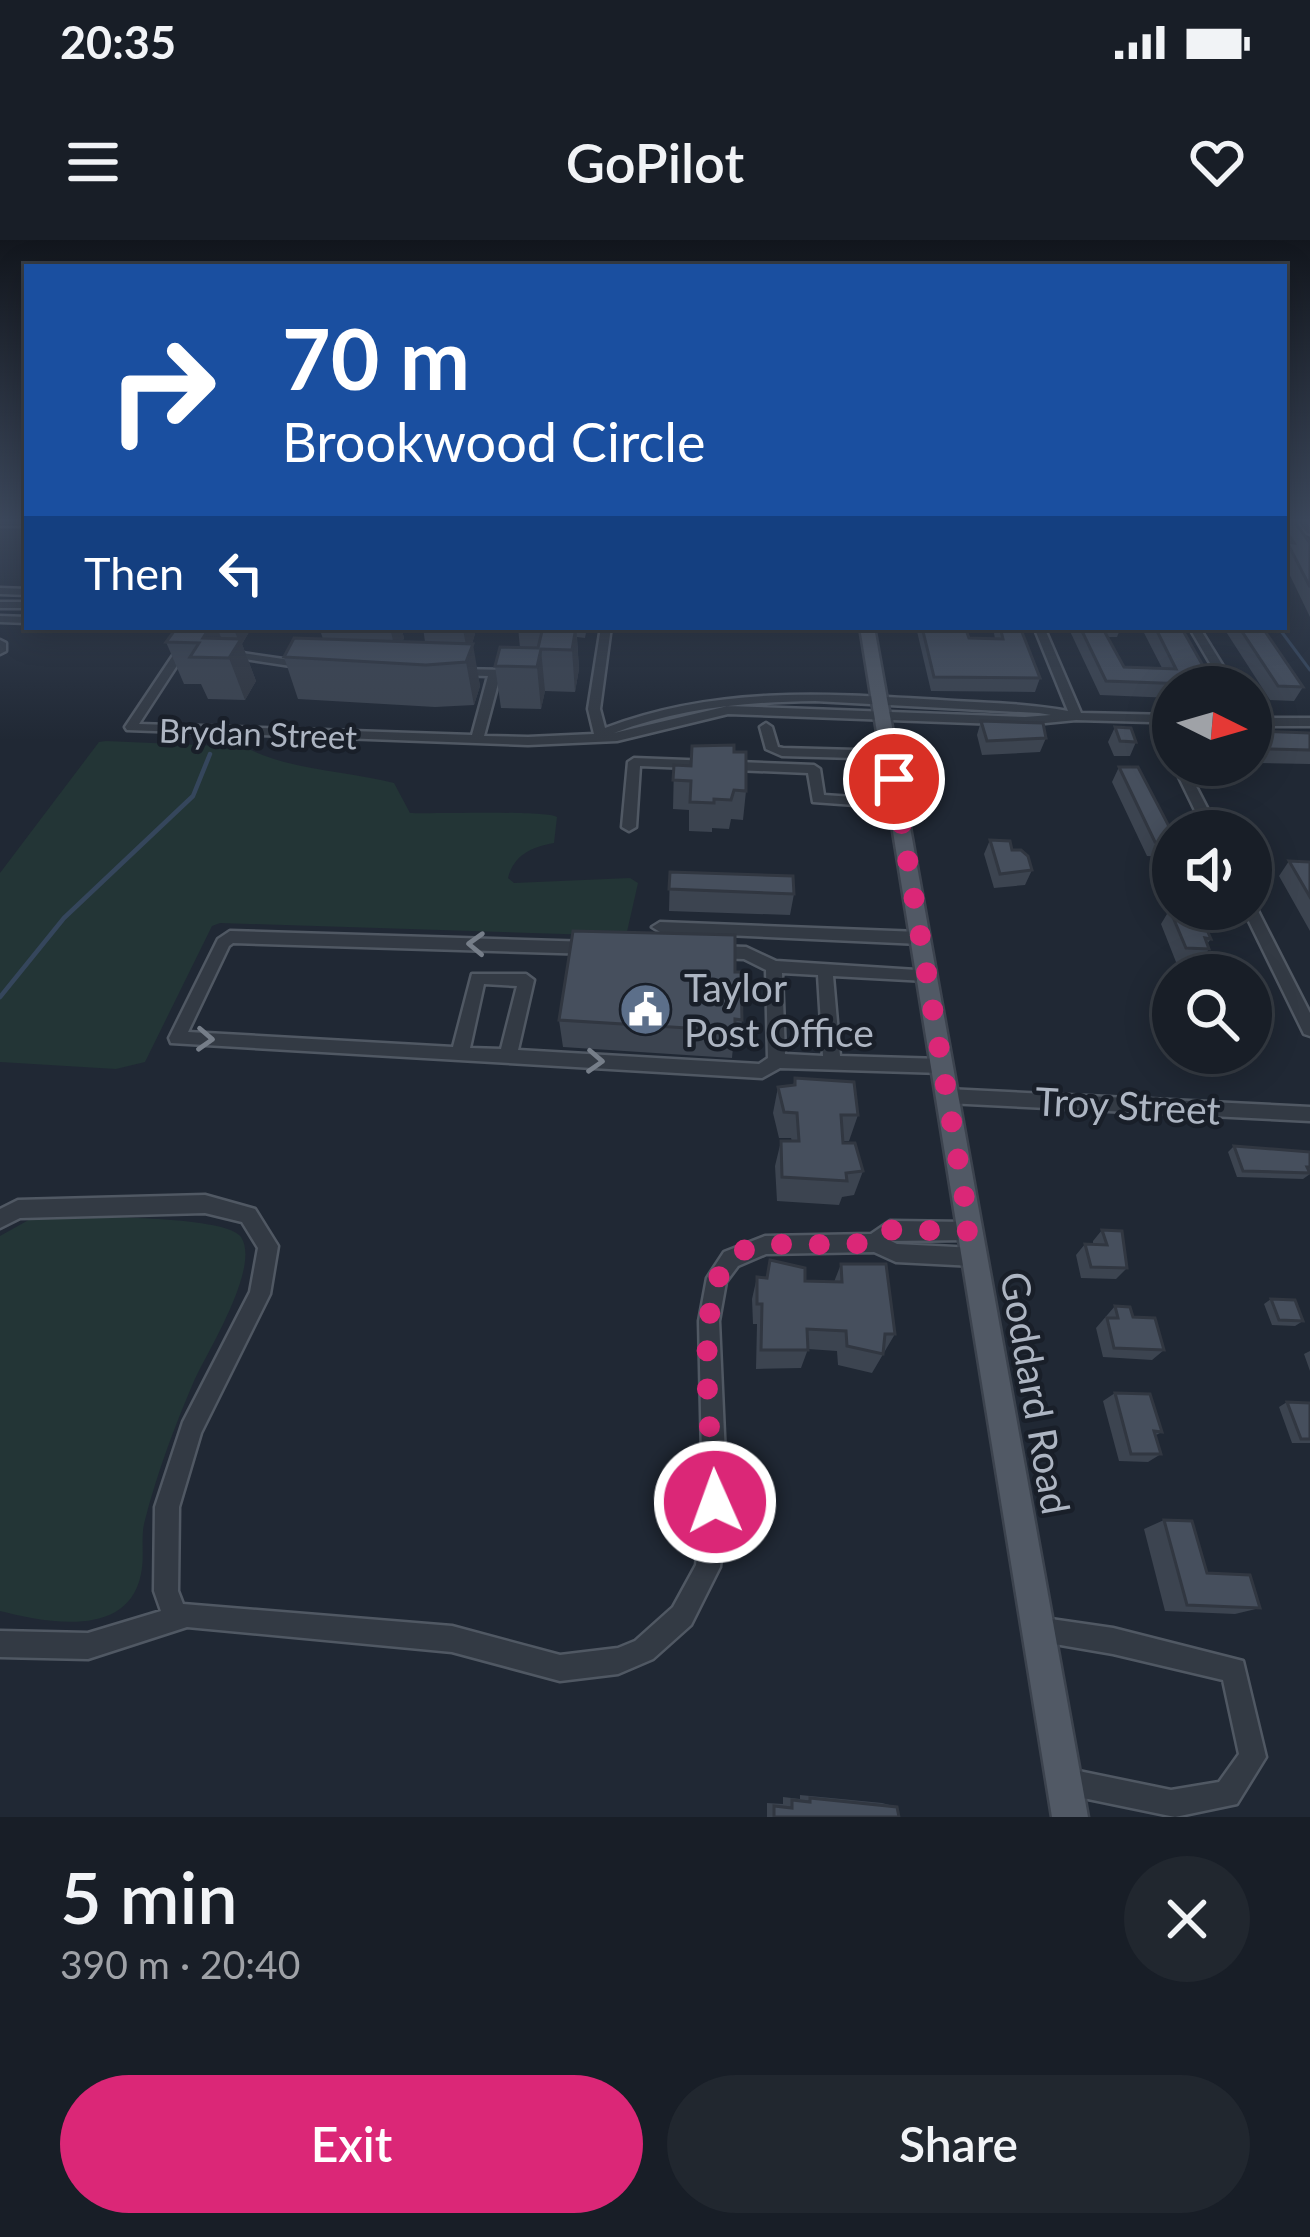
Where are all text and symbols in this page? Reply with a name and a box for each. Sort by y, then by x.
text: 20:35 [60,15,176,69]
icon: menu [60,129,126,195]
icon: heart [1184,129,1250,195]
text: GoPilot [566,130,744,195]
text: 70 m [282,307,470,408]
icon: right [84,312,240,468]
text: Brookwood Circle [282,409,706,474]
icon: left [208,540,274,606]
text: Then [84,546,184,600]
north arrow [1152,666,1272,786]
map controls [1152,666,1272,1074]
street label: Brydan Street [158,710,358,756]
pin [843,728,945,830]
icon: arrive [861,746,927,812]
button: sound [1152,810,1272,930]
one-way arrow [466,932,485,958]
button: search [1152,954,1272,1074]
place label: Taylor Post Office [684,964,874,1055]
public building icon: Taylor Post Office [617,981,673,1037]
one-way arrow [196,1026,215,1052]
one-way arrow [586,1048,605,1074]
street label: Troy Street [1034,1077,1222,1133]
street label: Goddard Road [992,1268,1080,1518]
position arrow [652,1439,778,1565]
text: 5 min [60,1853,238,1939]
button: close [1124,1856,1250,1982]
text: 390 m · 20:40 [60,1941,300,1987]
button: Exit [60,2075,643,2213]
button: Share [667,2075,1250,2213]

